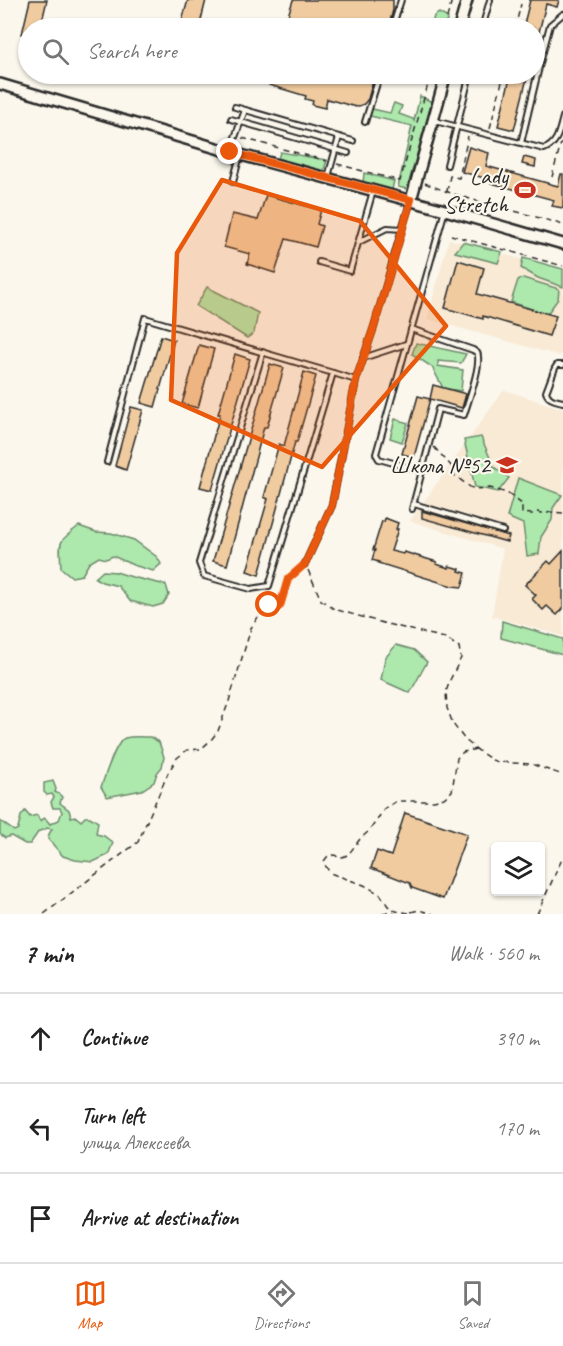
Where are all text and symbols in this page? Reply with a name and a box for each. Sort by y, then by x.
search box [18,18,545,84]
icon: search [39,35,72,68]
text: Search here [87,37,177,65]
route end [216,138,242,164]
place label: Lady Stretch [444,161,510,219]
sports icon: Lady Stretch [513,178,537,202]
place label: Школа №52 [390,450,492,480]
school or university icon: Школа №52 [495,453,519,477]
route start [255,591,281,617]
map controls [491,842,545,896]
button: layers [491,842,545,896]
text: 7 min [24,937,74,970]
text: Walk · 560 m [449,941,539,966]
icon: ahead [24,1022,57,1055]
text: Continue [81,1024,147,1052]
text: 390 m [496,1026,539,1051]
text: Turn left [81,1102,145,1130]
icon: left [24,1112,57,1145]
text: 170 m [496,1116,539,1141]
text: улица Алексеева [81,1130,189,1155]
icon: arrive [24,1202,57,1235]
text: Arrive at destination [81,1204,238,1232]
tab: Map [74,1277,107,1333]
tab: Directions [254,1277,309,1333]
tab: Saved [456,1277,489,1333]

